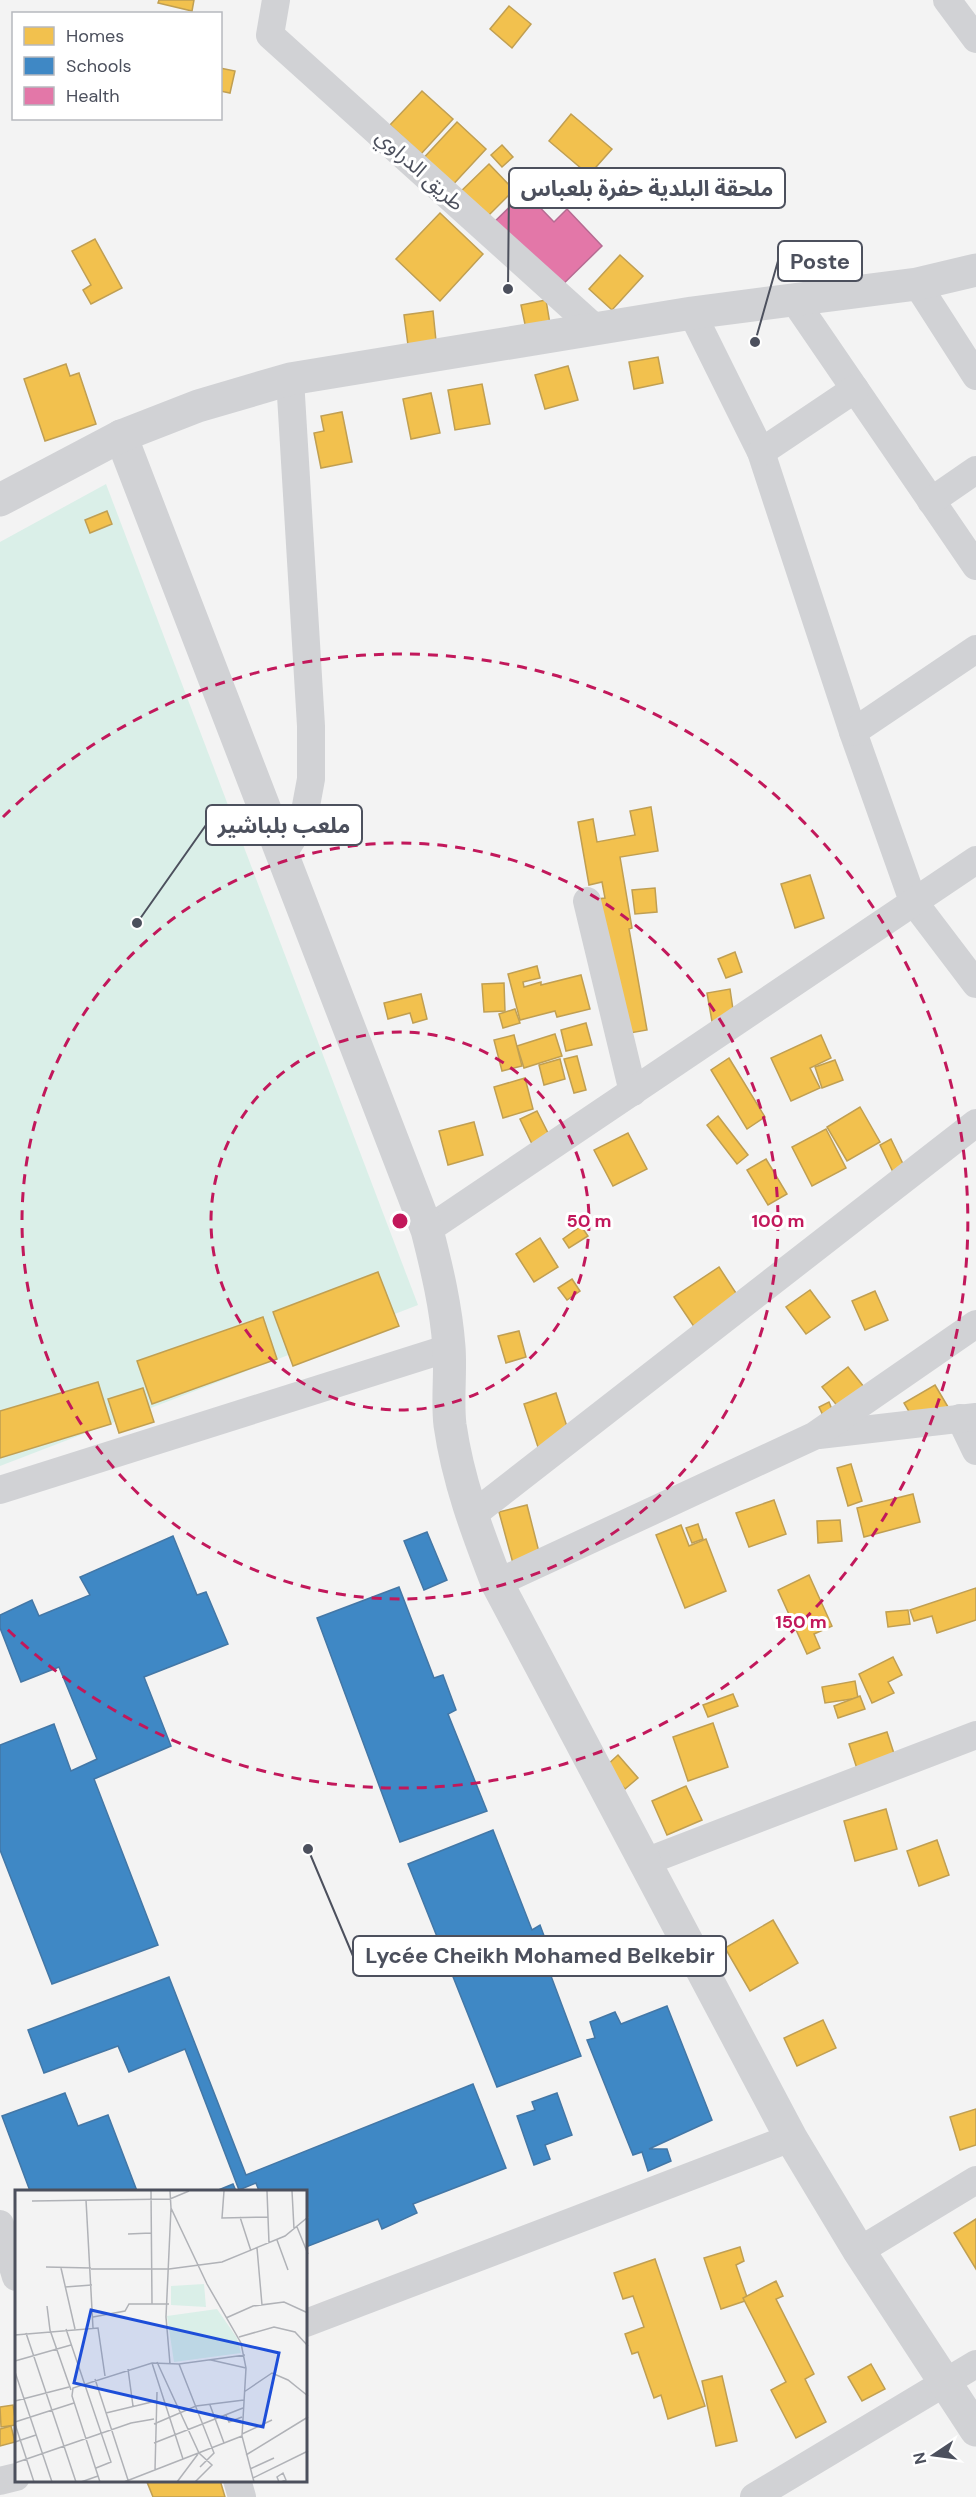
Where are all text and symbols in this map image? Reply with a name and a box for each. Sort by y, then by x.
legend [12,12,222,120]
text: Homes [66,24,124,48]
text: Schools [66,54,131,78]
text: Health [66,84,120,108]
street label: طريق الدراوي [369,123,470,219]
callout: ملحقة البلدية حفرة بلعباس [509,168,785,208]
text: ملحقة البلدية حفرة بلعباس [521,174,773,203]
callout: Poste [778,241,862,281]
text: Poste [790,247,850,276]
callout: ملعب بلباشير [206,805,362,845]
text: ملعب بلباشير [217,811,350,840]
text: 50 m [566,1209,612,1233]
text: 100 m [751,1209,805,1233]
centre of rings [390,1211,410,1231]
text: 150 m [775,1610,827,1634]
callout: Lycée Cheikh Mohamed Belkebir [353,1936,726,1976]
text: Lycée Cheikh Mohamed Belkebir [365,1941,715,1970]
inset map [15,2190,308,2482]
north arrow [904,2425,964,2485]
text: N [908,2450,931,2466]

